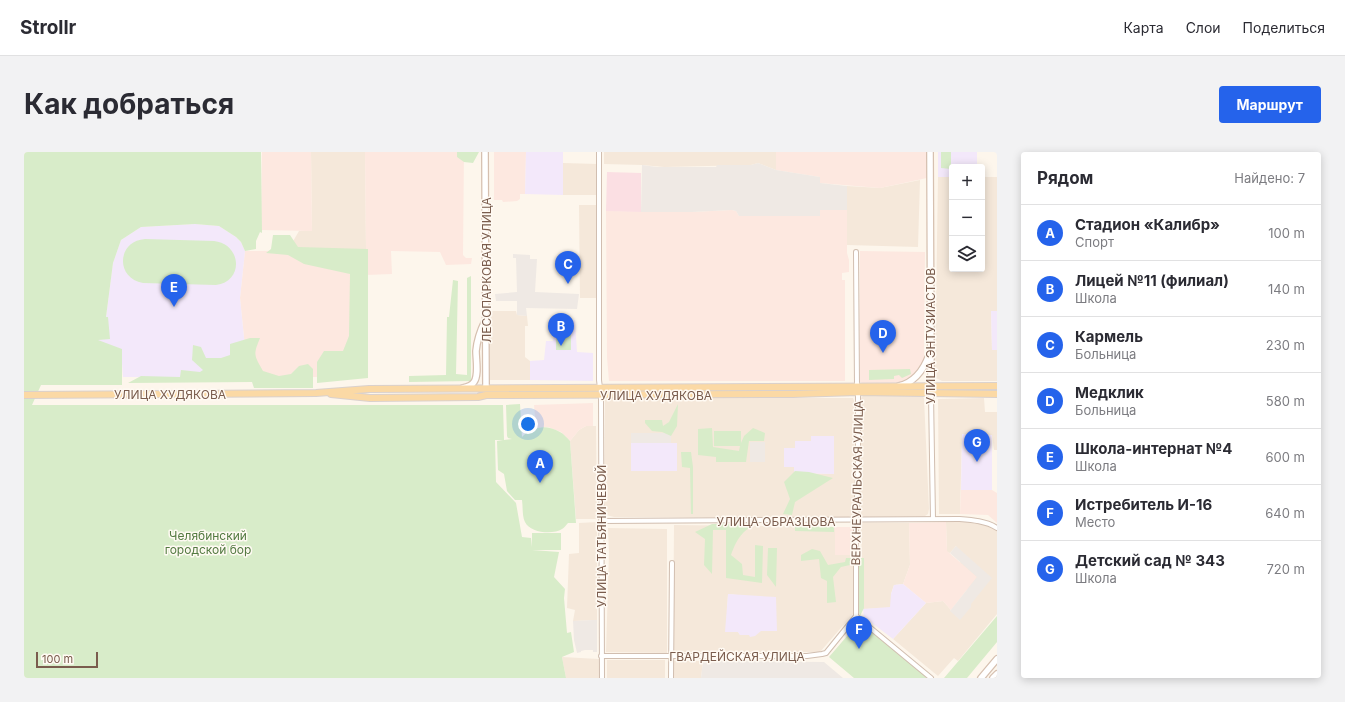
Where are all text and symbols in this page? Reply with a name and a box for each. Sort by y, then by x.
text: Strollr [20,16,76,39]
text: Карта [1123,19,1164,36]
text: Слои [1186,19,1221,36]
text: Поделиться [1243,19,1325,36]
button: Маршрут [1219,86,1321,123]
text: Как добраться [24,87,234,121]
map controls [949,164,985,272]
button: + [949,164,985,200]
text: Рядом [1037,168,1093,188]
text: Найдено: 7 [1234,170,1305,186]
street label: ЛЕСОПАРКОВАЯ УЛИЦА [479,197,494,343]
button: − [949,200,985,236]
text: Стадион «Калибр» [1075,215,1220,234]
text: A [1045,225,1055,241]
text: 100 m [1268,225,1305,241]
text: Спорт [1075,234,1114,250]
button: layers [949,236,985,272]
pin: C [555,251,581,284]
street label: УЛИЦА ЭНТУЗИАСТОВ [923,268,938,404]
text: Лицей №11 (филиал) [1075,271,1229,290]
pin: E [161,274,187,307]
text: B [1046,281,1054,297]
text: 140 m [1268,281,1305,297]
text: Школа [1075,290,1117,306]
pin: B [548,313,574,346]
pin: D [870,320,896,353]
text: Кармель [1075,327,1143,346]
text: C [1045,337,1055,353]
text: 230 m [1266,337,1305,353]
text: Больница [1075,346,1136,362]
text: Медклик [1075,383,1144,402]
street label: УЛИЦА ХУДЯКОВА [114,387,226,402]
street label: УЛИЦА ХУДЯКОВА [600,388,712,403]
text: D [1045,393,1055,409]
text: 580 m [1266,393,1305,409]
street label: ВЕРХНЕУРАЛЬСКАЯ УЛИЦА [848,400,866,566]
text: Больница [1075,402,1136,418]
your location [518,414,538,434]
pin: G [964,429,990,462]
text: Школа-интернат №4 [1075,439,1233,458]
text: E [1046,449,1054,465]
text: 600 m [1265,449,1305,465]
pin: A [527,450,553,483]
text: Школа [1075,458,1117,474]
street label: УЛИЦА ТАТЬЯНИЧЕВОЙ [594,465,609,607]
text: Истребитель И-16 [1075,495,1212,514]
text: F [1046,505,1054,521]
text: 640 m [1265,505,1305,521]
street label: УЛИЦА ОБРАЗЦОВА [716,514,836,529]
text: Место [1075,514,1115,530]
park label: Челябинский городской бор [165,528,251,557]
text: Детский сад № 343 [1075,551,1225,570]
text: G [1045,561,1055,577]
text: 720 m [1266,561,1305,577]
text: Школа [1075,570,1117,586]
pin: F [846,616,872,649]
street label: ГВАРДЕЙСКАЯ УЛИЦА [669,649,805,664]
scale bar [36,650,98,669]
text: 100 m [42,652,73,666]

